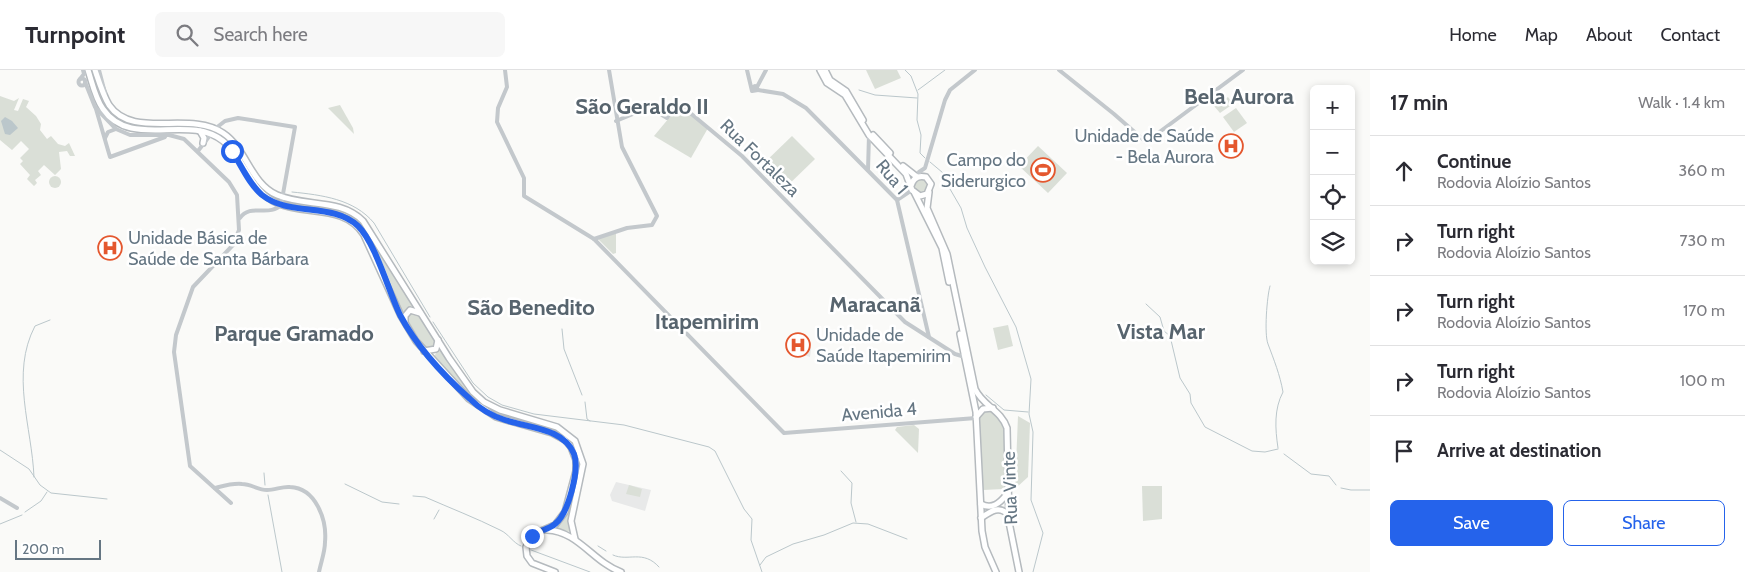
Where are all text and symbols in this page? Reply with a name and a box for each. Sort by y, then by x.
search box [155,12,505,57]
text: Turnpoint [25,20,125,49]
icon: search [173,21,201,49]
text: Search here [213,23,308,46]
text: Home [1449,24,1497,46]
text: Map [1525,24,1558,46]
text: About [1586,24,1632,46]
text: Contact [1660,24,1720,46]
district label: Bela Aurora [1184,83,1294,110]
map controls [1310,85,1355,265]
button: + [1310,85,1355,130]
text: 17 min [1390,90,1448,115]
district label: São Geraldo II [575,93,709,120]
text: Walk · 1.4 km [1638,93,1725,112]
street label: Rua Fortaleza [716,115,805,202]
place label: Unidade de Saúde - Bela Aurora [1074,125,1214,168]
button: − [1310,130,1355,175]
hospital icon: Unidade de Saúde - Bela Aurora [1218,133,1244,159]
route start [221,140,244,163]
place label: Campo do Siderurgico [941,149,1026,192]
text: Continue [1437,150,1511,173]
street label: Rua 1 [871,155,913,199]
sports icon: Campo do Siderurgico [1030,157,1056,183]
icon: ahead [1390,157,1418,185]
text: 360 m [1678,161,1725,180]
text: Rodovia Aloízio Santos [1437,173,1591,192]
button: locate [1310,175,1355,220]
button: layers [1310,220,1355,265]
text: Turn right [1437,220,1515,243]
place label: Unidade Básica de Saúde de Santa Bárbara [128,227,309,270]
icon: right [1390,227,1418,255]
text: 730 m [1679,231,1725,250]
hospital icon: Unidade Básica de Saúde de Santa Bárbara [97,235,123,261]
text: Rodovia Aloízio Santos [1437,243,1591,262]
text: Turn right [1437,290,1515,313]
district label: Maracanã [829,291,921,318]
district label: São Benedito [467,294,595,321]
icon: right [1390,297,1418,325]
text: 170 m [1683,301,1725,320]
district label: Itapemirim [655,308,759,335]
text: Rodovia Aloízio Santos [1437,313,1591,332]
district label: Vista Mar [1117,318,1206,345]
district label: Parque Gramado [214,320,374,347]
place label: Unidade de Saúde Itapemirim [816,324,951,367]
hospital icon: Unidade de Saúde Itapemirim [785,332,811,358]
text: Turn right [1437,360,1515,383]
icon: right [1390,367,1418,395]
text: 100 m [1680,371,1725,390]
text: Rodovia Aloízio Santos [1437,383,1591,402]
street label: Avenida 4 [841,398,917,426]
icon: arrive [1390,437,1418,465]
text: Arrive at destination [1437,439,1601,462]
street label: Rua Vinte [998,451,1022,525]
button: Save [1390,500,1553,546]
button: Share [1563,500,1725,546]
route end [521,525,544,548]
scale bar [15,537,101,560]
text: 200 m [22,540,64,558]

